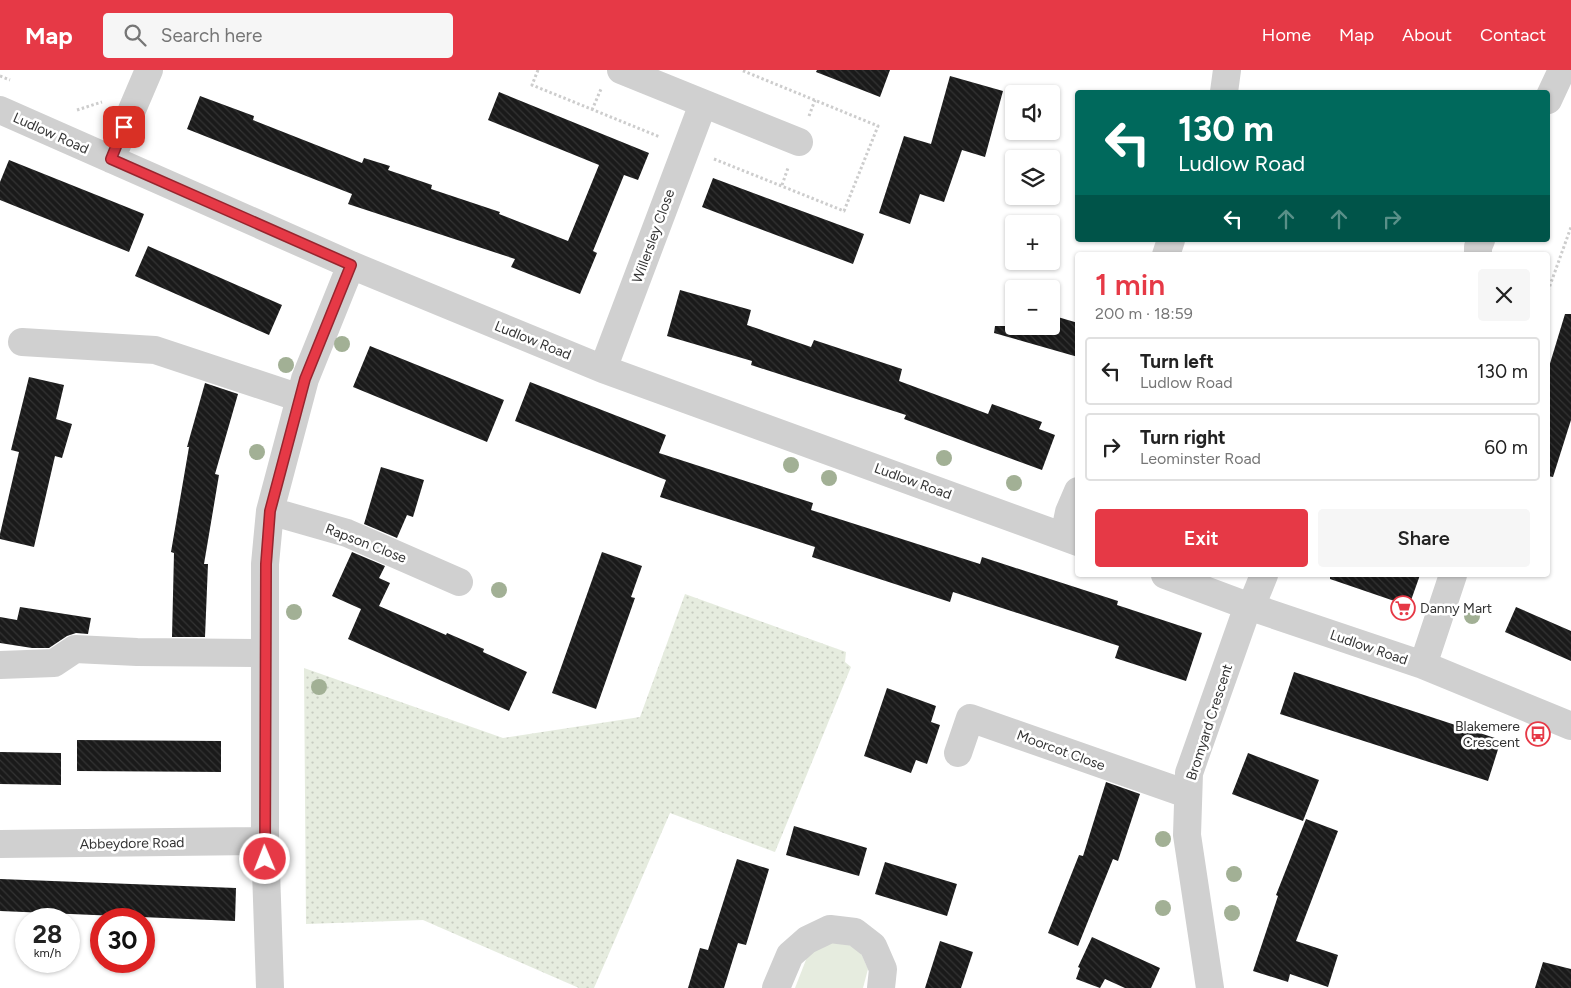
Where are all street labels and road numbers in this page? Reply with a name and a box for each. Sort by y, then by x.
street label: Ludlow Road [10,109,91,158]
street label: Willersley Close [629,187,678,285]
street label: Ludlow Road [492,317,574,364]
street label: Ludlow Road [872,460,954,503]
street label: Rapson Close [323,520,409,567]
street label: Ludlow Road [1328,626,1410,669]
street label: Bromyard Crescent [1183,662,1236,782]
street label: Moorcot Close [1014,727,1108,774]
street label: Abbeydore Road [79,834,185,853]

